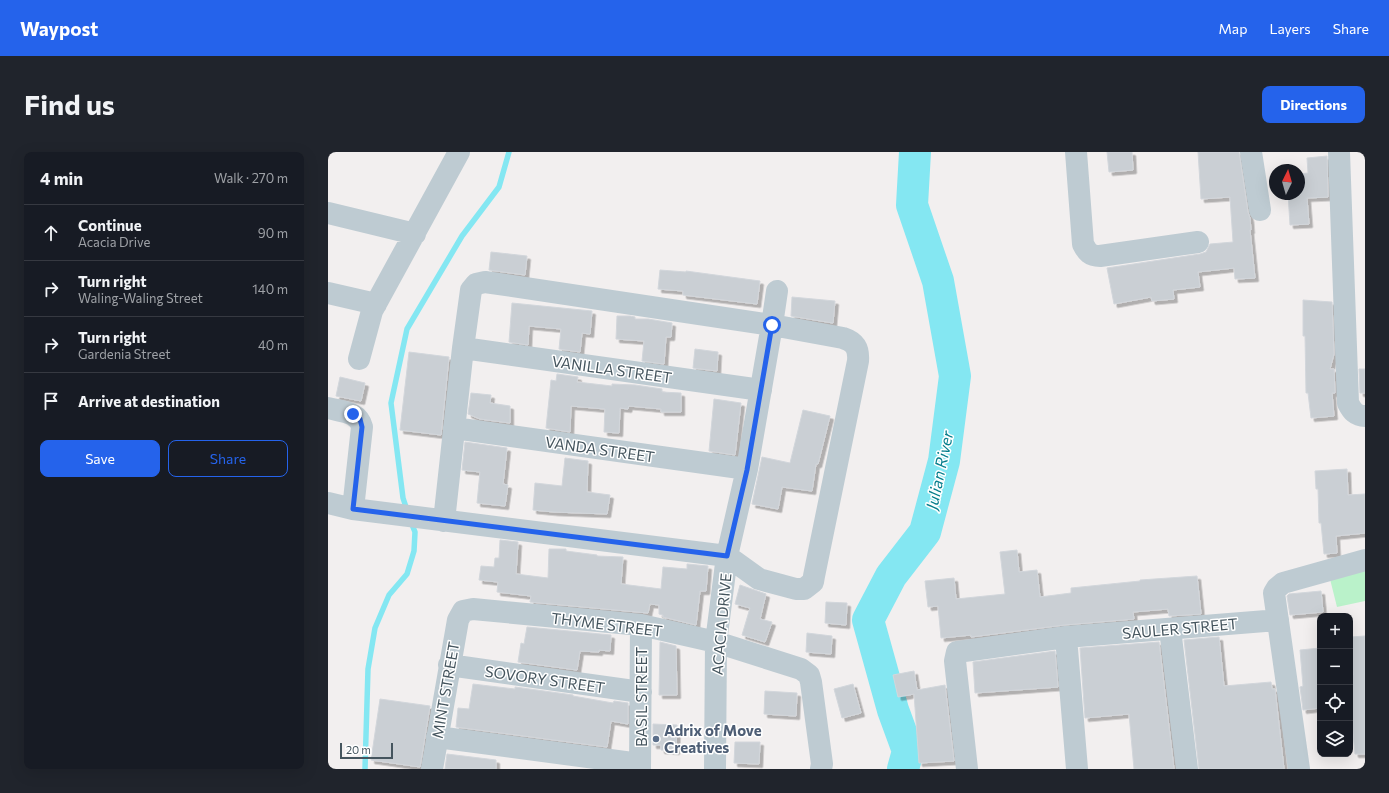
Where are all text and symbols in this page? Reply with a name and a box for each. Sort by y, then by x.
text: Waypost [20,17,98,40]
text: Map [1219,20,1247,37]
text: Layers [1269,20,1311,37]
text: Share [1333,20,1369,37]
button: Directions [1262,86,1365,123]
text: Find us [24,87,115,121]
north arrow [1269,164,1305,200]
text: 4 min [40,168,83,189]
text: Walk · 270 m [214,170,288,186]
text: Continue [78,216,142,234]
icon: ahead [40,222,62,244]
text: 90 m [258,225,288,241]
text: Acacia Drive [78,234,150,250]
text: Turn right [78,272,147,290]
icon: right [40,278,62,300]
text: 140 m [252,281,288,297]
text: Waling-Waling Street [78,290,203,306]
route start [763,316,781,334]
text: Turn right [78,328,147,346]
icon: right [40,334,62,356]
text: 40 m [258,337,288,353]
text: Gardenia Street [78,346,171,362]
street label: VANILLA STREET [551,352,674,386]
icon: arrive [40,390,62,412]
text: Arrive at destination [78,392,220,410]
route end [344,405,362,423]
water label: Julian River [921,428,957,513]
street label: VANDA STREET [544,432,656,466]
button: Save [40,440,160,477]
button: Share [168,440,288,477]
street label: ACACIA DRIVE [708,572,734,676]
street label: THYME STREET [550,608,664,640]
map controls [1317,613,1353,757]
button: + [1317,613,1353,649]
street label: SAULER STREET [1122,614,1239,642]
street label: MINT STREET [428,640,462,740]
street label: BASIL STREET [632,647,650,747]
button: − [1317,649,1353,685]
street label: SOVORY STREET [484,662,607,696]
button: locate [1317,685,1353,721]
place label: Adrix of Move Creatives [664,721,762,756]
button: layers [1317,721,1353,757]
marker: Adrix of Move Creatives [651,734,661,744]
scale bar [340,741,393,760]
text: 20 m [346,743,371,756]

